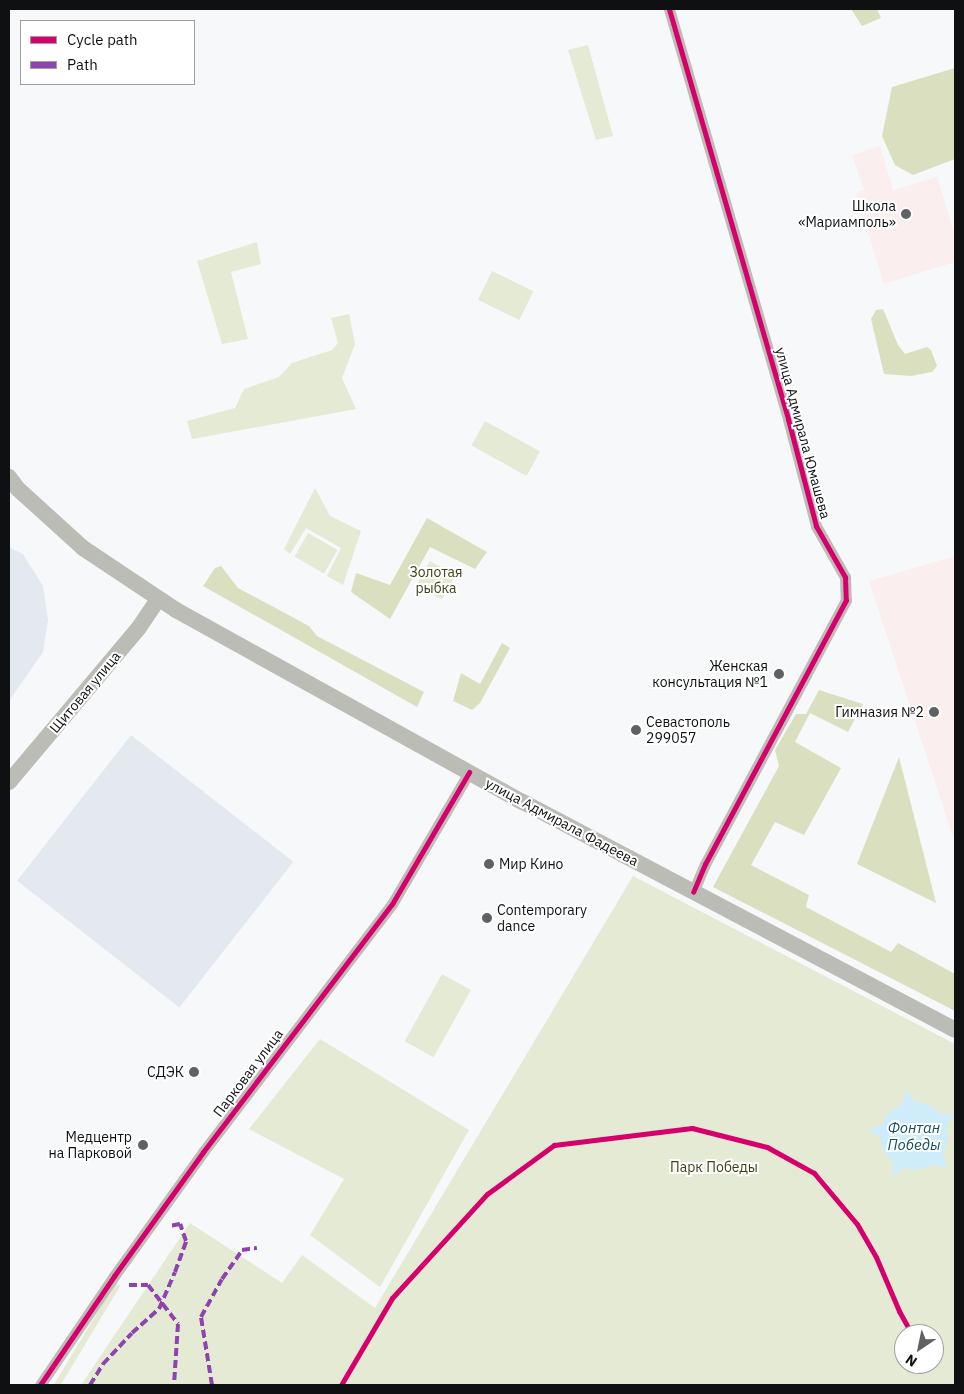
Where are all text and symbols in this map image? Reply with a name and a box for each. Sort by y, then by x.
legend [20,20,195,85]
text: Cycle path [67,30,138,49]
text: Path [67,55,98,74]
place label: Школа «Мариамполь» [798,198,896,230]
marker: Школа «Мариамполь» [900,208,912,220]
street label: улица Адмирала Юмашева [772,345,834,521]
park label: Золотая рыбка [409,564,463,596]
street label: Щитовая улица [46,648,124,736]
place label: Женская консультация №1 [652,658,768,690]
marker: Женская консультация №1 [772,667,786,681]
place label: Гимназия №2 [835,704,924,720]
marker: Гимназия №2 [928,706,940,718]
place label: Севастополь 299057 [646,714,730,746]
marker: Севастополь 299057 [630,724,642,736]
street label: улица Адмирала Фадеева [483,775,641,869]
place label: Мир Кино [499,856,563,872]
marker: Мир Кино [483,858,495,870]
place label: Contemporary dance [497,902,587,934]
marker: Contemporary dance [481,912,493,924]
street label: Парковая улица [210,1026,286,1120]
place label: СДЭК [147,1064,184,1080]
marker: СДЭК [188,1066,200,1078]
water label: Фонтан Победы [887,1118,941,1153]
place label: Медцентр на Парковой [48,1129,132,1162]
marker: Медцентр на Парковой [136,1138,150,1152]
park label: Парк Победы [670,1159,758,1175]
north arrow [894,1324,944,1374]
text: N [902,1350,920,1371]

